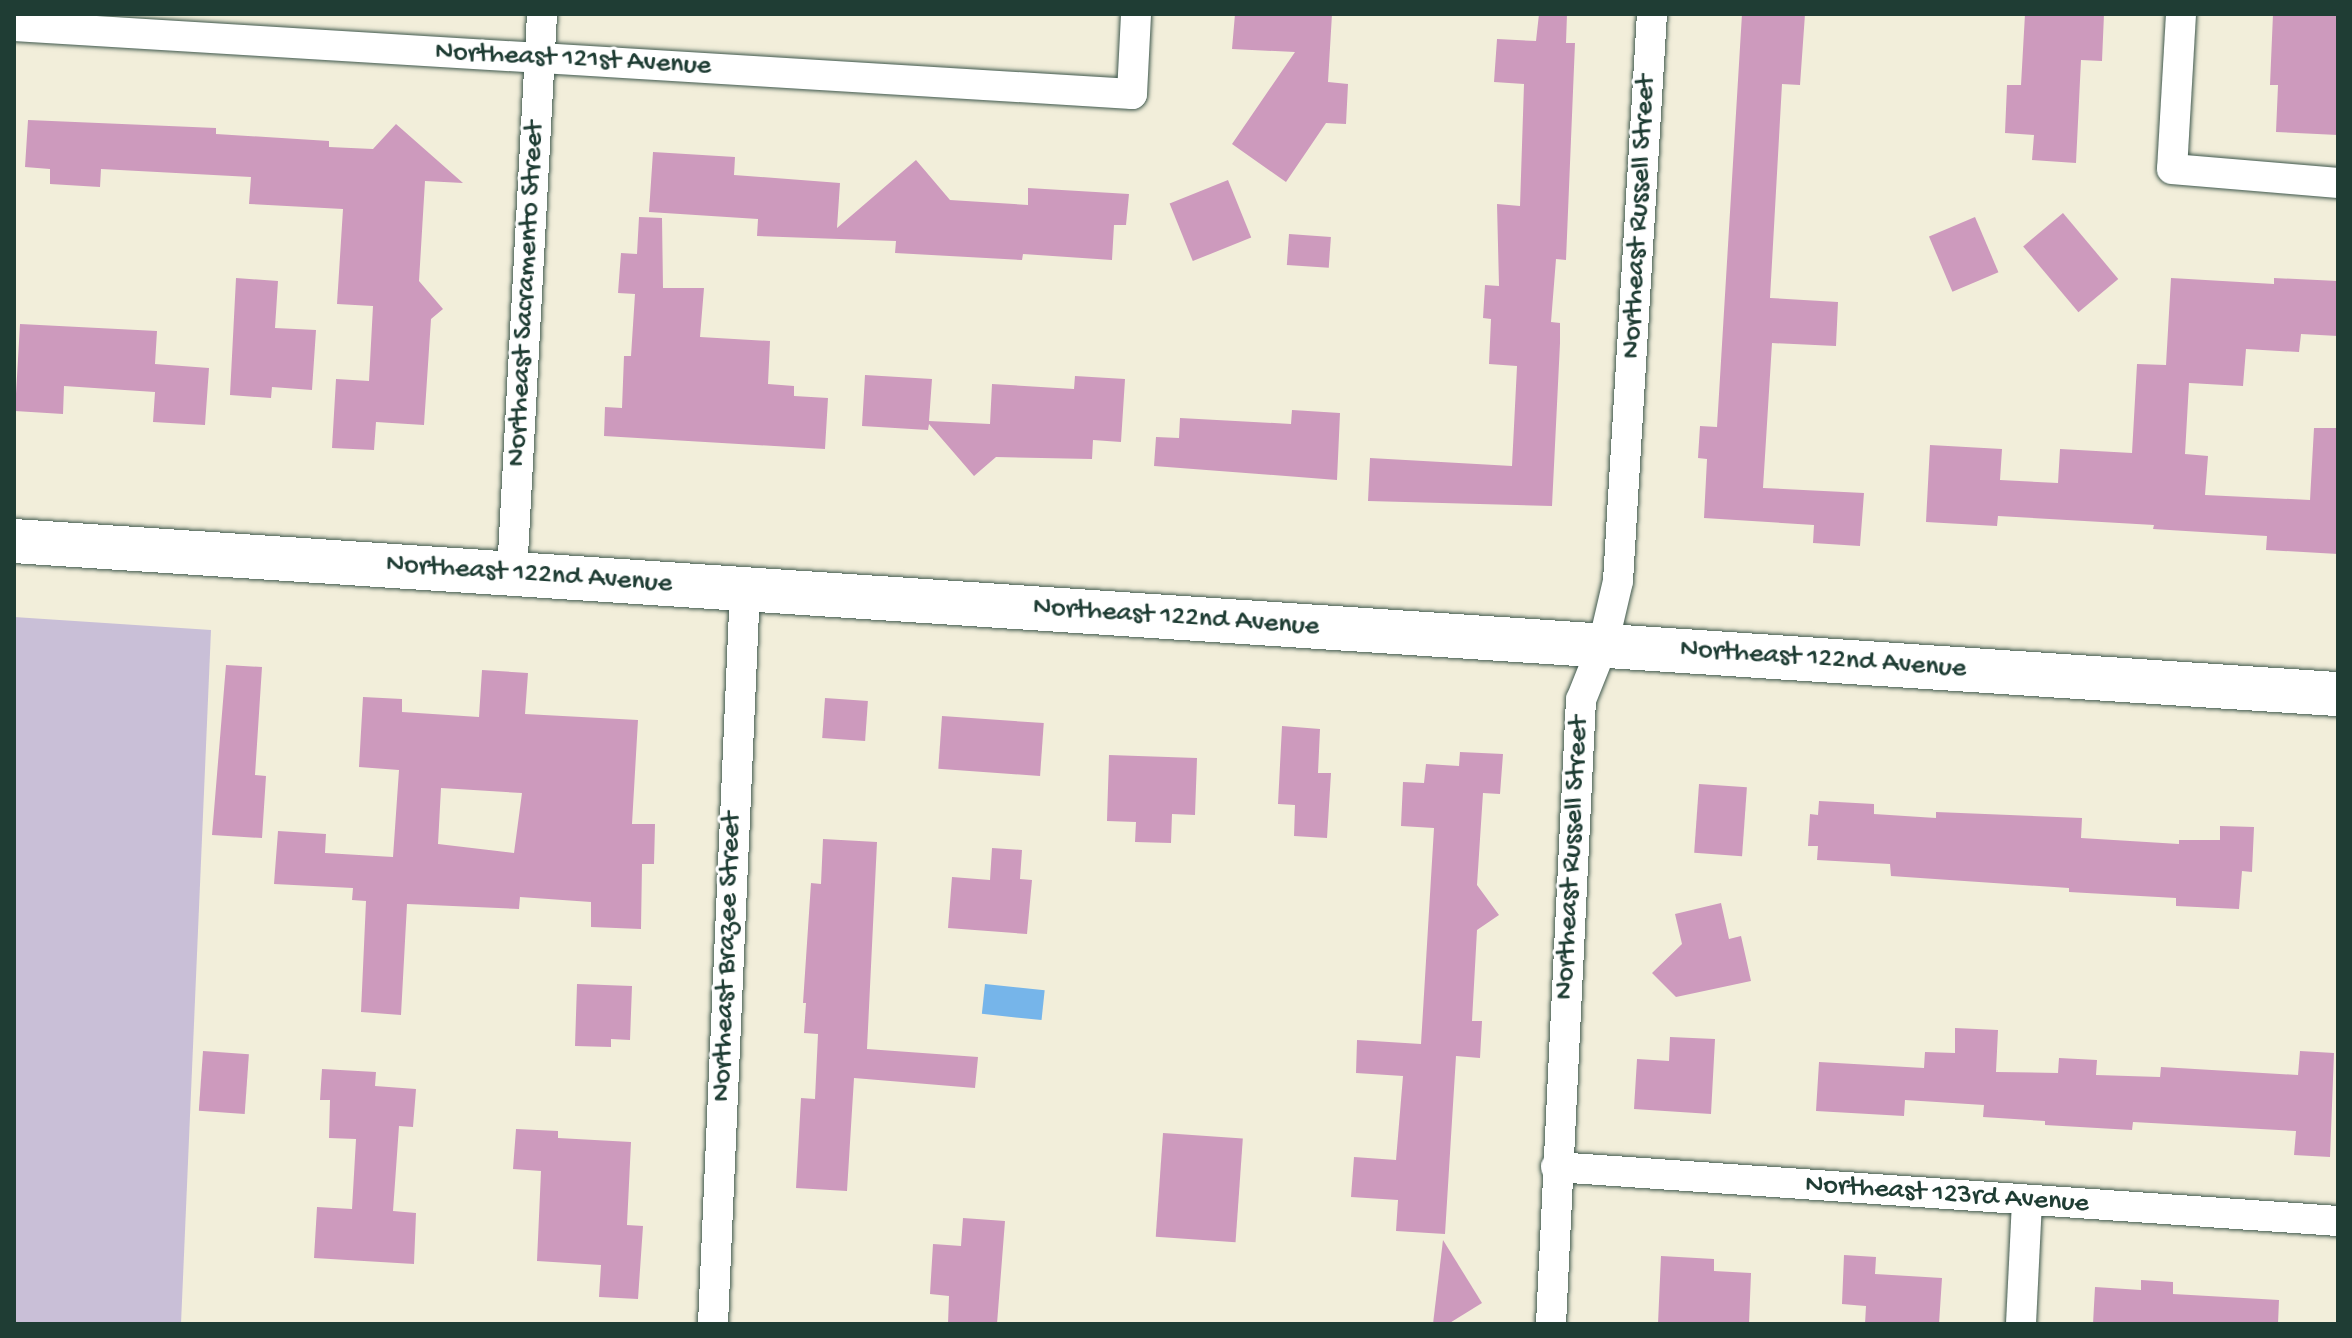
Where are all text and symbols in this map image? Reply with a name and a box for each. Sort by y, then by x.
street label: Northeast 121st Avenue [434,36,712,84]
street label: Northeast Russell Street [1616,74,1664,360]
street label: Northeast Sacramento Street [501,120,553,468]
street label: Northeast 122nd Avenue [385,548,673,602]
street label: Northeast 122nd Avenue [1032,591,1320,645]
street label: Northeast 122nd Avenue [1679,633,1967,687]
street label: Northeast Russell Street [1549,715,1597,1001]
street label: Northeast Brazee Street [706,812,750,1102]
street label: Northeast 123rd Avenue [1804,1168,2090,1222]

